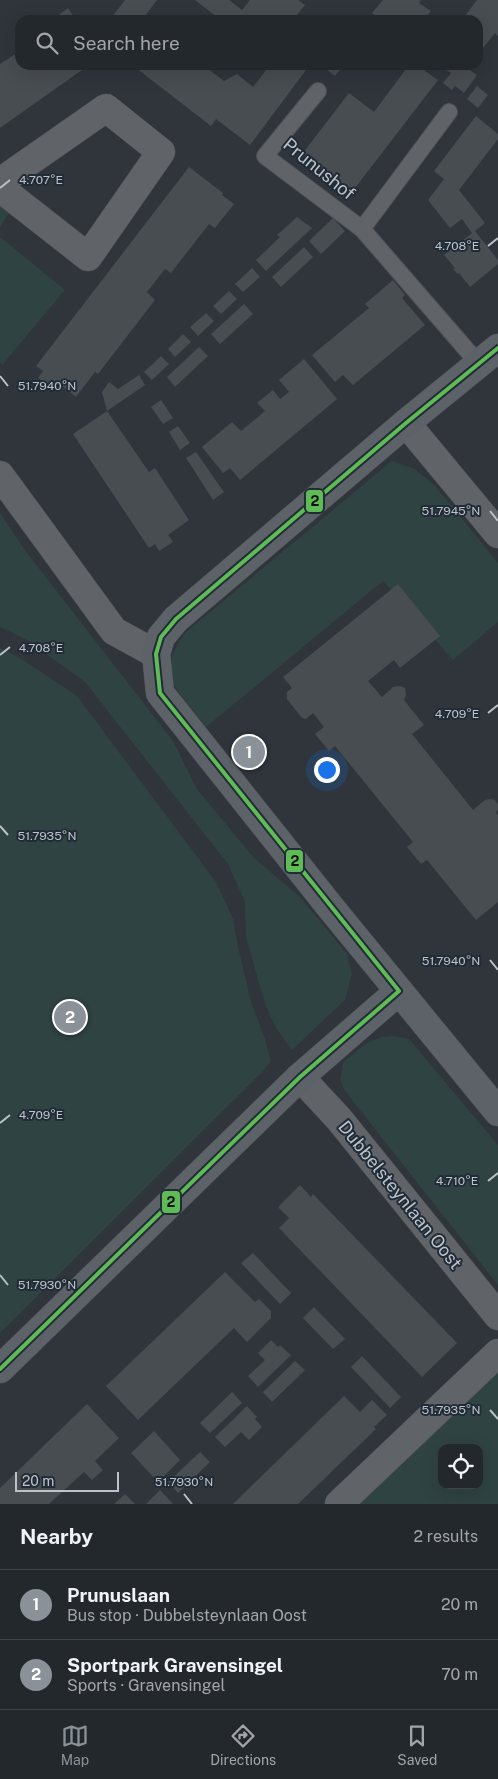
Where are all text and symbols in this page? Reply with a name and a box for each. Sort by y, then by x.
search box [15,15,483,70]
icon: search [33,29,61,57]
text: Search here [73,32,180,54]
street label: Prunushof [279,133,359,204]
text: 4.707°E [19,173,63,187]
text: 4.708°E [435,239,479,253]
text: 51.7940°N [18,379,76,393]
line badge: 2 [305,489,324,513]
text: 2 [311,493,320,509]
text: 51.7945°N [422,504,480,518]
text: 4.708°E [19,641,63,655]
text: 4.709°E [435,707,479,721]
pin: 1 [233,733,265,771]
your location [314,757,340,783]
text: 51.7935°N [18,829,76,843]
line badge: 2 [285,849,304,873]
text: 2 [291,853,300,869]
text: 51.7940°N [422,954,480,968]
pin: 2 [54,998,86,1036]
text: 4.709°E [19,1108,63,1122]
street label: Dubbelsteynlaan Oost [334,1116,467,1273]
text: 4.710°E [436,1174,478,1188]
line badge: 2 [161,1190,181,1214]
text: 2 [167,1194,176,1210]
text: 51.7930°N [18,1278,76,1292]
text: 51.7935°N [422,1403,480,1417]
map controls [438,1444,483,1489]
button: locate [438,1444,483,1489]
scale bar [15,1469,119,1492]
text: 20 m [22,1473,54,1489]
text: 51.7930°N [155,1475,213,1489]
text: Nearby [20,1524,93,1549]
text: 2 results [413,1527,478,1546]
text: Prunuslaan [67,1584,170,1606]
text: 1 [33,1595,39,1614]
text: 20 m [441,1595,478,1614]
text: Bus stop · Dubbelsteynlaan Oost [67,1606,307,1625]
text: Sportpark Gravensingel [67,1654,283,1676]
text: 2 [31,1665,41,1684]
text: 70 m [441,1665,478,1684]
text: Sports · Gravensingel [67,1676,225,1695]
tab: Map [61,1722,89,1768]
tab: Directions [210,1722,276,1768]
tab: Saved [397,1722,437,1768]

